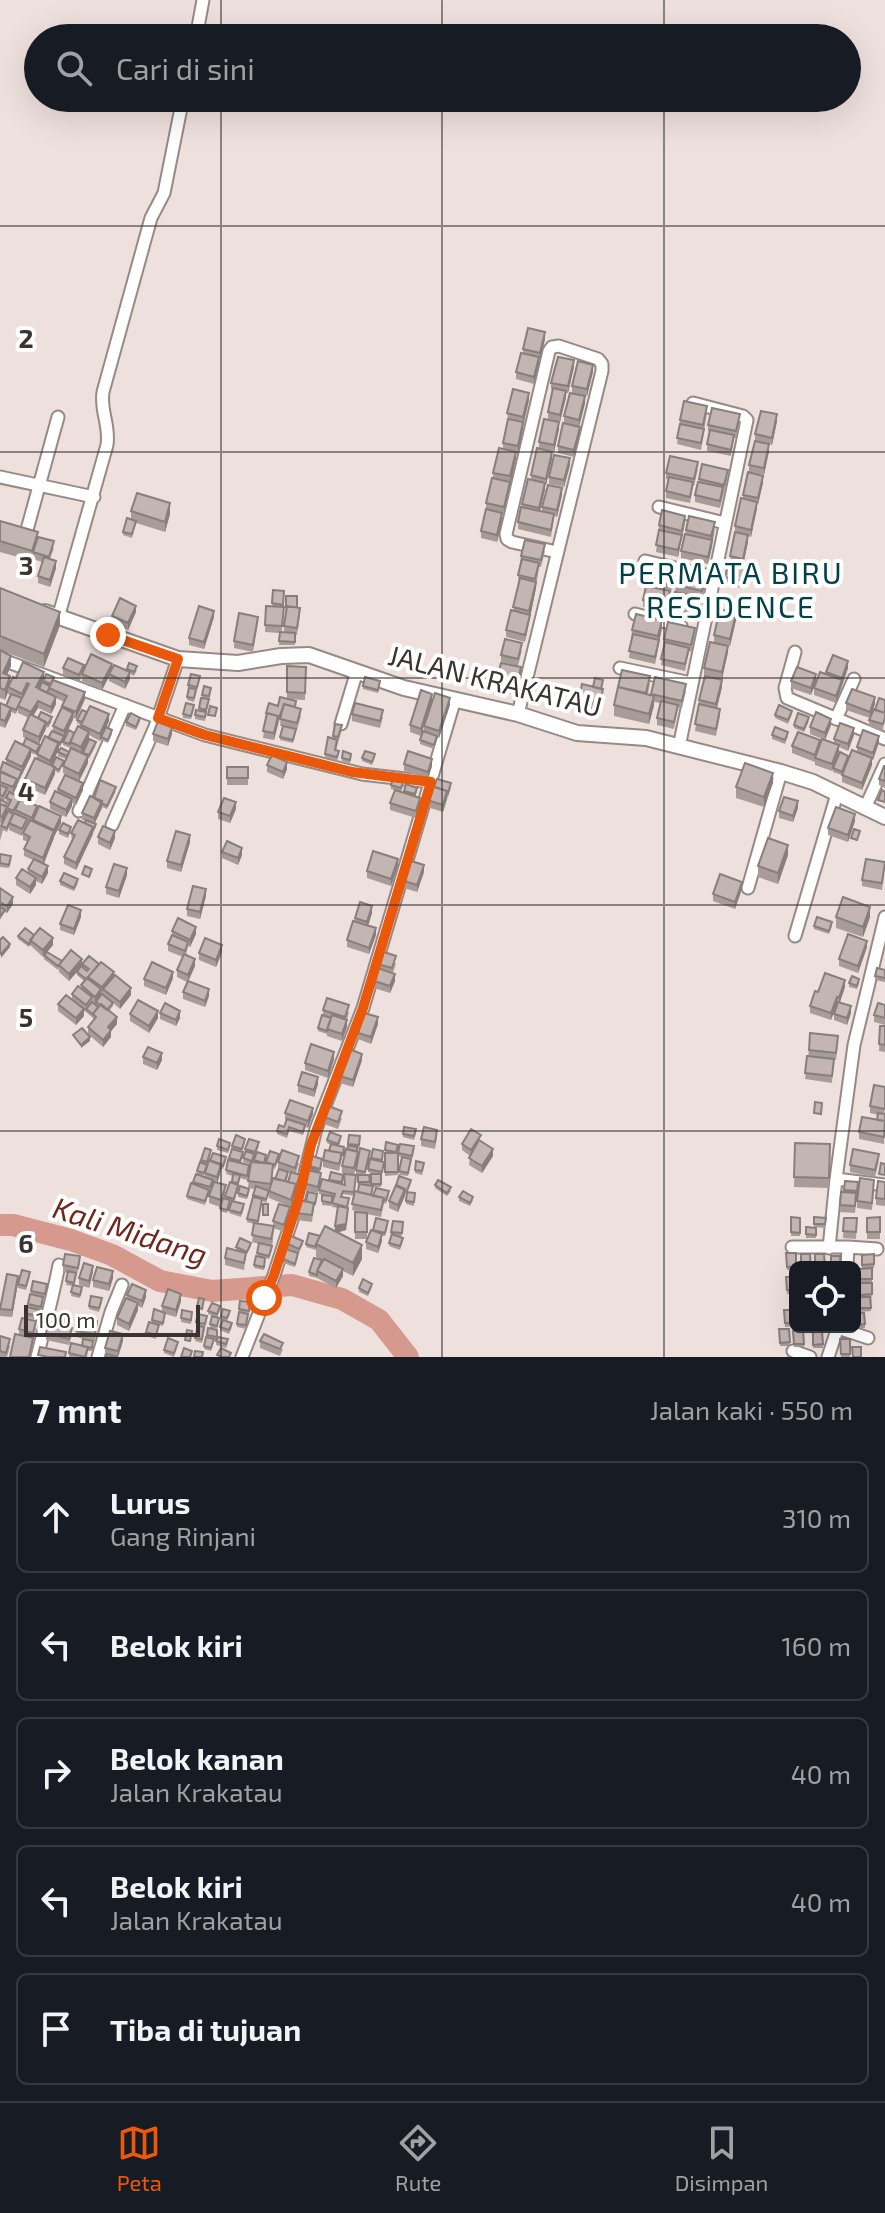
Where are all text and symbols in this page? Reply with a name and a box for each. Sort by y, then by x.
search box [24,24,861,112]
icon: search [52,46,96,90]
text: Cari di sini [116,50,255,86]
text: 2 [18,322,34,353]
text: 3 [19,549,33,580]
district label: PERMATA BIRU RESIDENCE [618,554,844,624]
route end [90,617,126,653]
street label: JALAN KRAKATAU [385,637,606,723]
text: 4 [18,775,34,806]
text: 5 [19,1001,33,1032]
water label: Kali Midang [49,1188,212,1272]
text: 6 [18,1227,34,1258]
map controls [789,1261,861,1333]
button: locate [789,1261,861,1333]
route start [246,1280,282,1316]
scale bar [24,1301,200,1337]
text: 100 m [36,1306,95,1332]
text: 7 mnt [32,1389,122,1430]
text: Jalan kaki · 550 m [650,1394,853,1425]
text: Lurus [110,1484,190,1520]
icon: ahead [34,1495,78,1539]
text: 310 m [782,1502,851,1533]
text: Gang Rinjani [110,1520,256,1551]
icon: left [34,1623,78,1667]
text: Belok kiri [110,1627,243,1663]
text: 160 m [782,1630,851,1661]
text: Belok kanan [110,1740,284,1776]
icon: right [34,1751,78,1795]
text: 40 m [791,1758,851,1789]
text: Jalan Krakatau [110,1776,283,1807]
text: Belok kiri [110,1868,243,1904]
icon: left [34,1879,78,1923]
text: 40 m [791,1886,851,1917]
text: Jalan Krakatau [110,1904,283,1935]
icon: arrive [34,2007,78,2051]
text: Tiba di tujuan [110,2011,301,2047]
tab: Peta [117,2121,162,2195]
tab: Rute [395,2121,441,2195]
tab: Disimpan [675,2121,768,2195]

